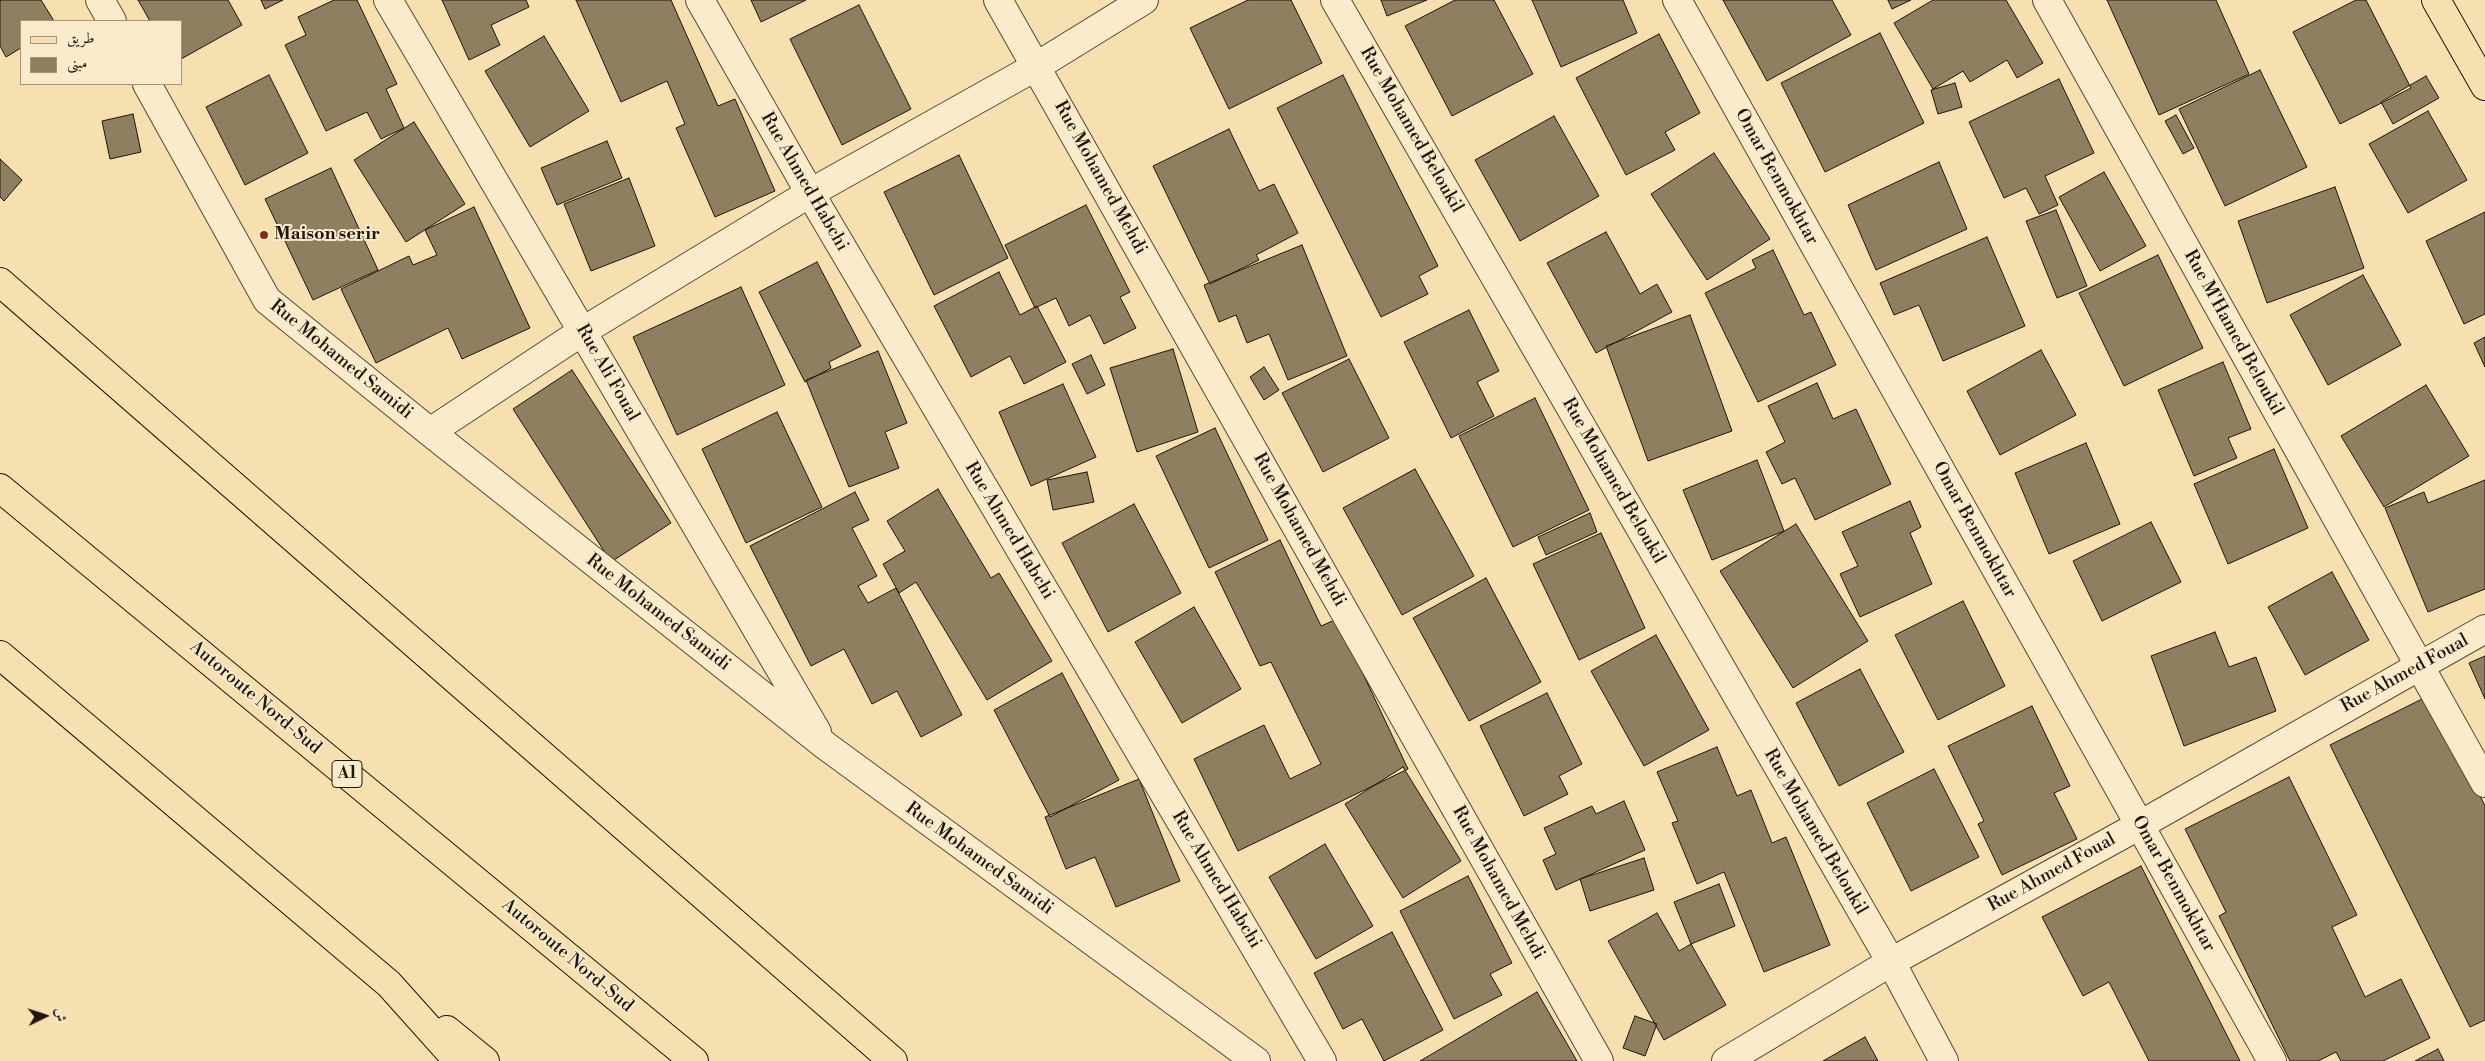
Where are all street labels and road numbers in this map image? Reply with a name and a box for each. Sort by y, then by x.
street label: Rue Mohamed Beloukil [1355,43,1467,217]
street label: Rue Mohamed Mehdi [1049,98,1151,258]
street label: Omar Benmokhtar [1730,105,1822,249]
street label: Rue Ahmed Habchi [755,109,853,255]
street label: Rue M'Hamed Beloukil [2178,246,2288,420]
street label: Rue Mohamed Samidi [265,296,417,424]
street label: Rue Ali Foual [571,321,643,425]
street label: Rue Mohamed Beloukil [1557,394,1669,568]
street label: Rue Mohamed Mehdi [1248,450,1350,610]
street label: Rue Ahmed Habchi [959,458,1059,604]
street label: Omar Benmokhtar [1928,458,2020,602]
street label: Rue Mohamed Samidi [581,550,735,676]
street label: Rue Ahmed Foual [2337,630,2473,718]
street label: Autoroute Nord-Sud [185,637,325,759]
street label: Rue Mohamed Beloukil [1759,745,1871,919]
road number: A1 [332,761,362,788]
street label: Rue Mohamed Samidi [901,798,1057,920]
street label: Rue Mohamed Mehdi [1447,803,1549,963]
street label: Rue Ahmed Habchi [1166,807,1266,953]
street label: Omar Benmokhtar [2127,812,2219,956]
street label: Rue Ahmed Foual [1984,829,2120,917]
street label: Autoroute Nord-Sud [497,895,637,1017]

